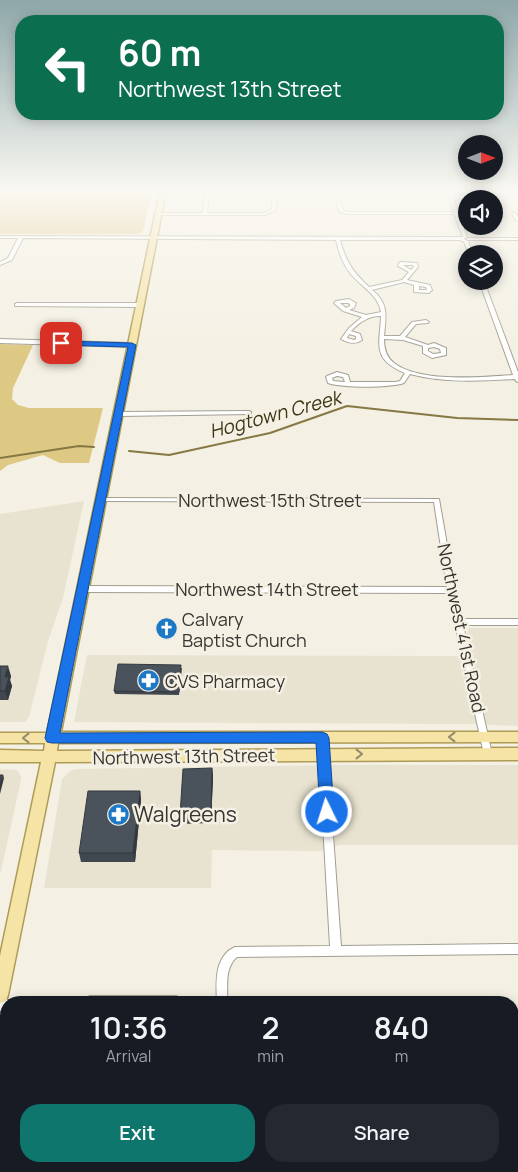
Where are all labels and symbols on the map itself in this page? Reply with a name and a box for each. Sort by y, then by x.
north arrow [458,135,502,180]
pin [40,322,82,364]
water label: Hogtown Creek [206,383,346,444]
street label: Northwest 15th Street [178,488,362,512]
street label: Northwest 41st Road [432,541,492,715]
street label: Northwest 14th Street [175,577,359,601]
place label: Calvary Baptist Church [182,607,307,652]
church icon: Calvary Baptist Church [154,617,178,641]
pharmacy icon: CVS Pharmacy [137,669,161,693]
place label: CVS Pharmacy [165,669,286,693]
one-way arrow [448,732,456,742]
one-way arrow [22,733,30,743]
street label: Northwest 13th Street [92,742,276,770]
one-way arrow [356,749,363,759]
position arrow [300,785,352,837]
place label: Walgreens [134,800,237,828]
pharmacy icon: Walgreens [106,802,130,826]

